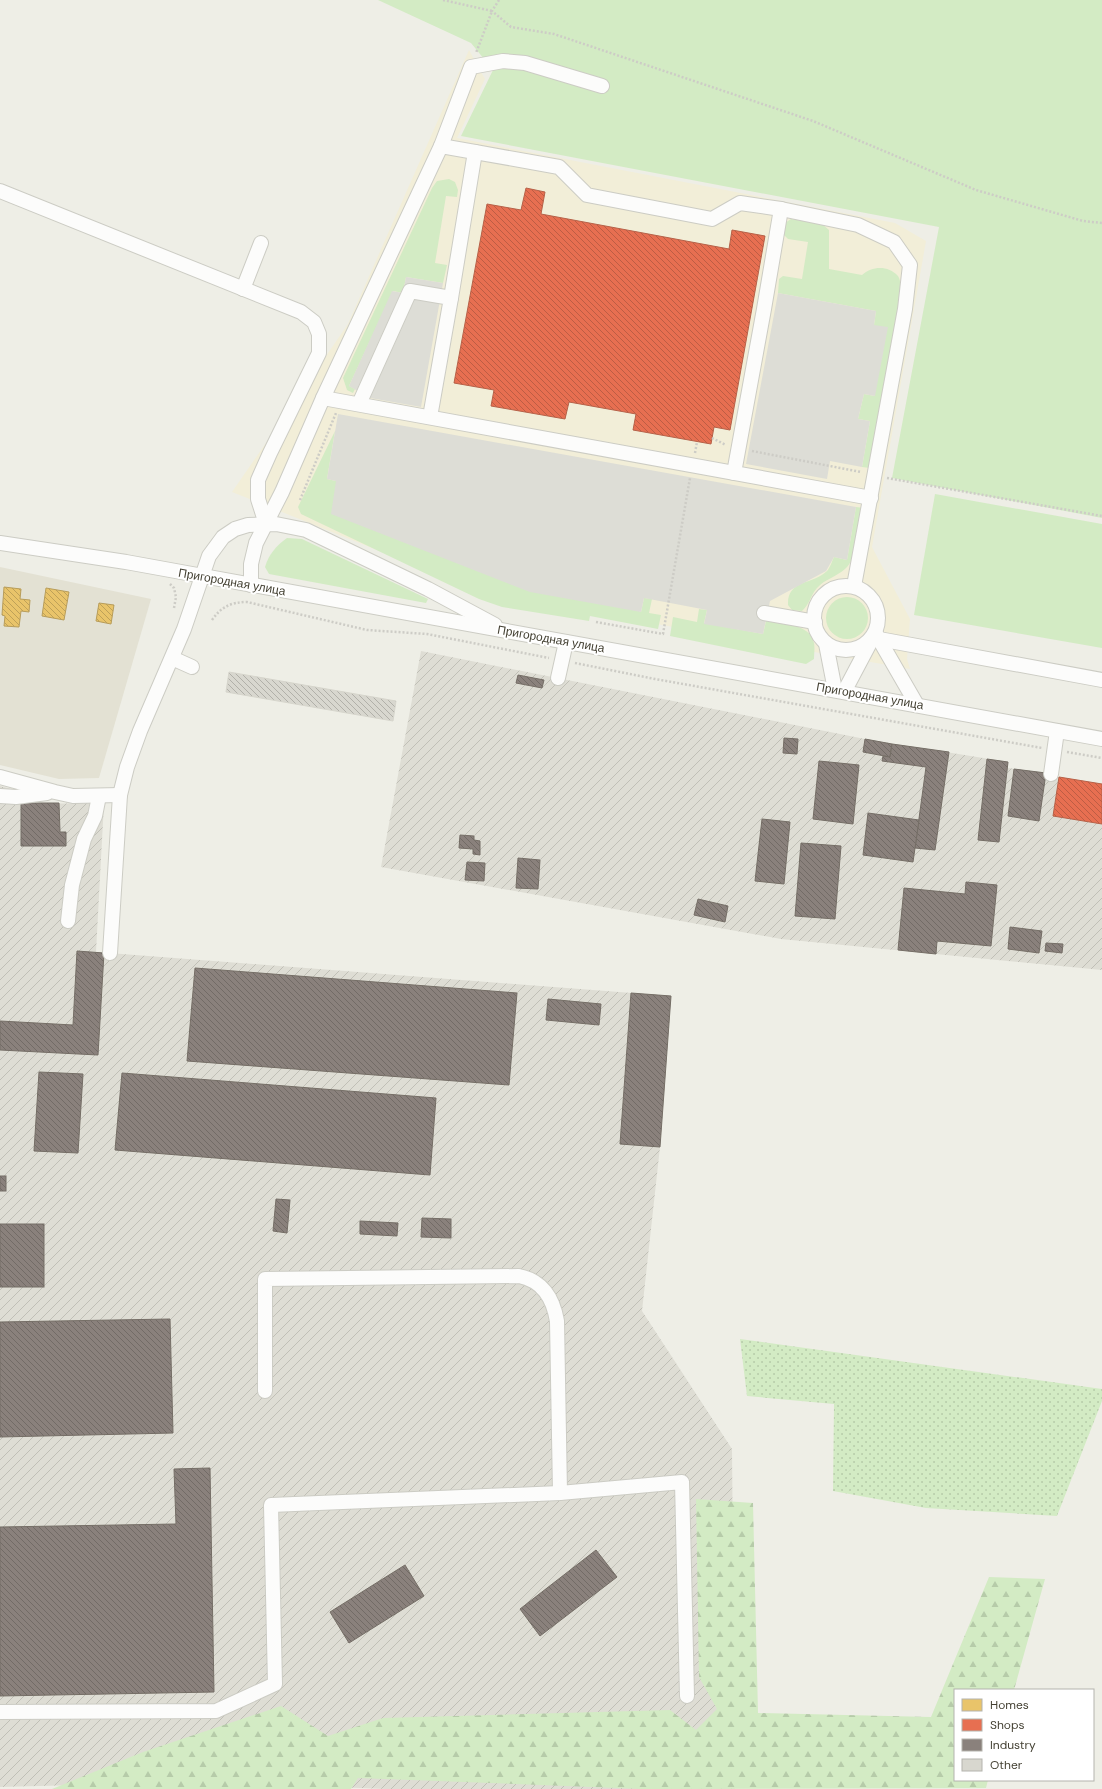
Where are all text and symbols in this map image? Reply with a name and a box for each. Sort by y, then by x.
street label: Пригородная улица [177,565,287,599]
street label: Пригородная улица [496,622,606,656]
street label: Пригородная улица [815,679,925,713]
legend [954,1689,1094,1781]
text: Homes [990,1697,1029,1713]
text: Shops [990,1717,1025,1733]
text: Industry [990,1737,1036,1753]
text: Other [990,1757,1023,1773]

